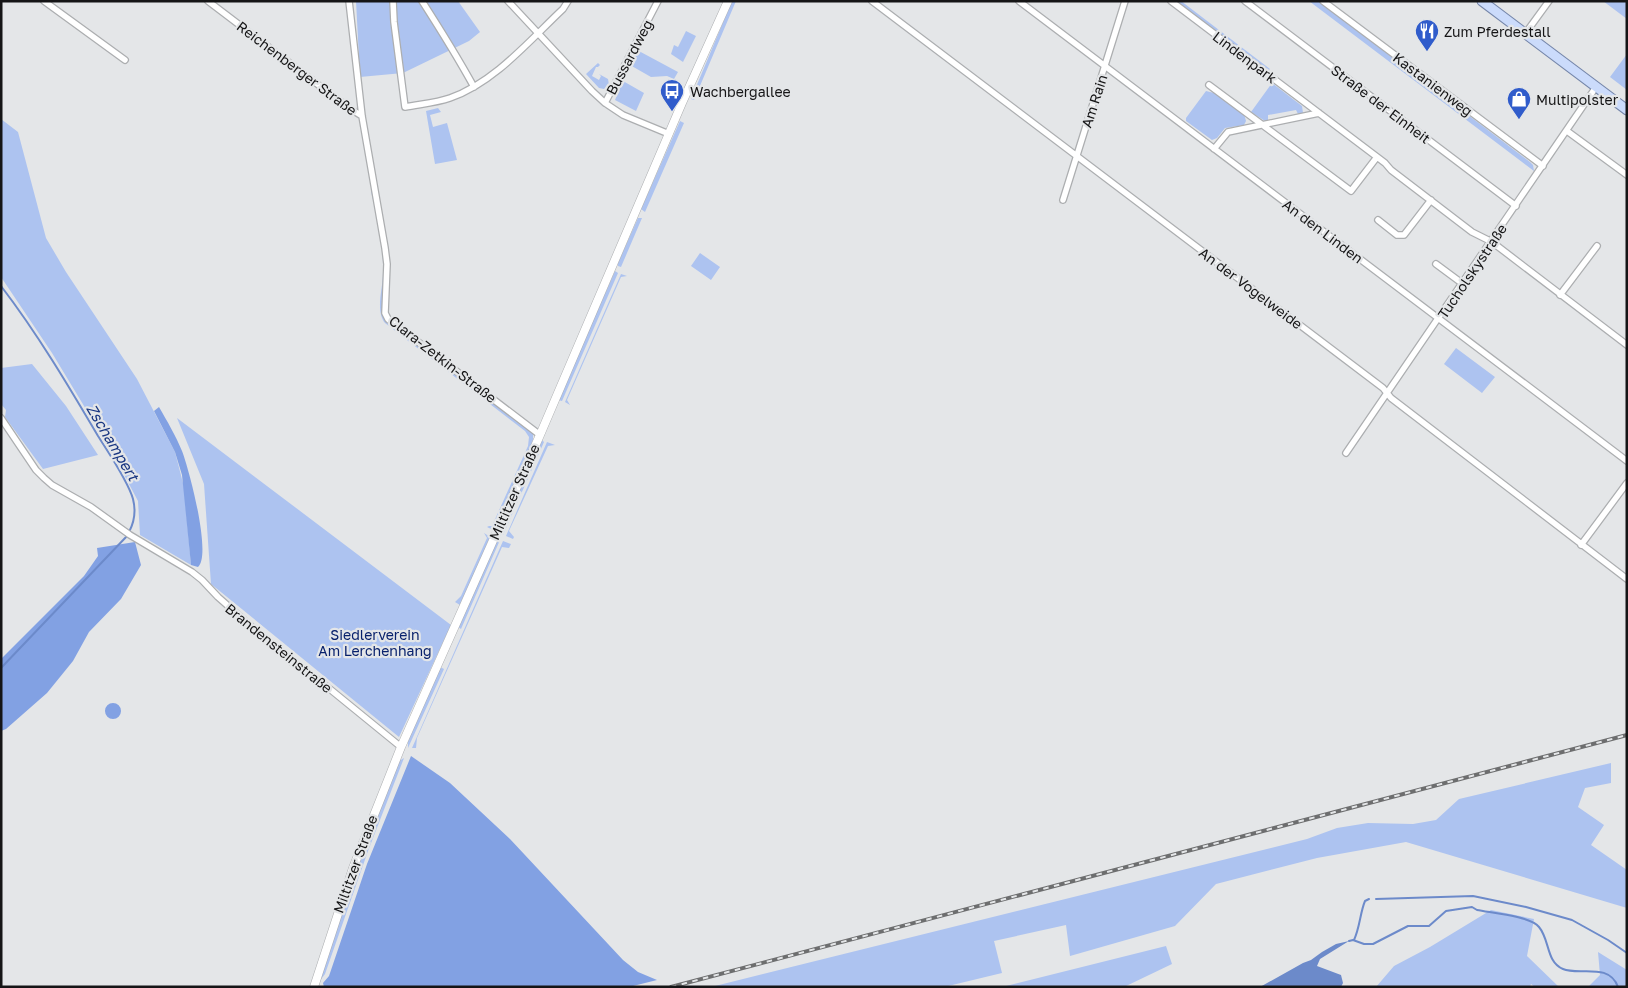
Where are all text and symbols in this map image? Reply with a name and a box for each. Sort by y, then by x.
street label: Reichenberger Straße [234,17,360,119]
street label: Bussardweg [602,17,656,97]
restaurant icon: Zum Pferdestall [1414,18,1440,52]
place label: Zum Pferdestall [1444,23,1551,40]
street label: Lindenpark [1210,27,1280,87]
street label: Kastanienweg [1390,49,1476,119]
street label: Straße der Einheit [1328,61,1434,147]
street label: Am Rain [1077,72,1111,130]
bus stop icon: Wachbergallee [659,78,685,112]
place label: Wachbergallee [690,83,791,100]
shop icon: Multipolster [1506,86,1532,120]
place label: Multipolster [1536,91,1619,108]
street label: An den Linden [1280,195,1366,267]
street label: Tucholskystraße [1434,220,1510,322]
street label: An der Vogelweide [1196,244,1306,332]
street label: Clara-Zetkin-Straße [386,312,500,406]
water label: Zschampert [83,400,144,485]
street label: Miltitzer Straße [485,441,543,543]
street label: Brandensteinstraße [222,600,336,696]
park label: Siedlerverein Am Lerchenhang [318,626,432,659]
street label: Miltitzer Straße [329,813,381,915]

